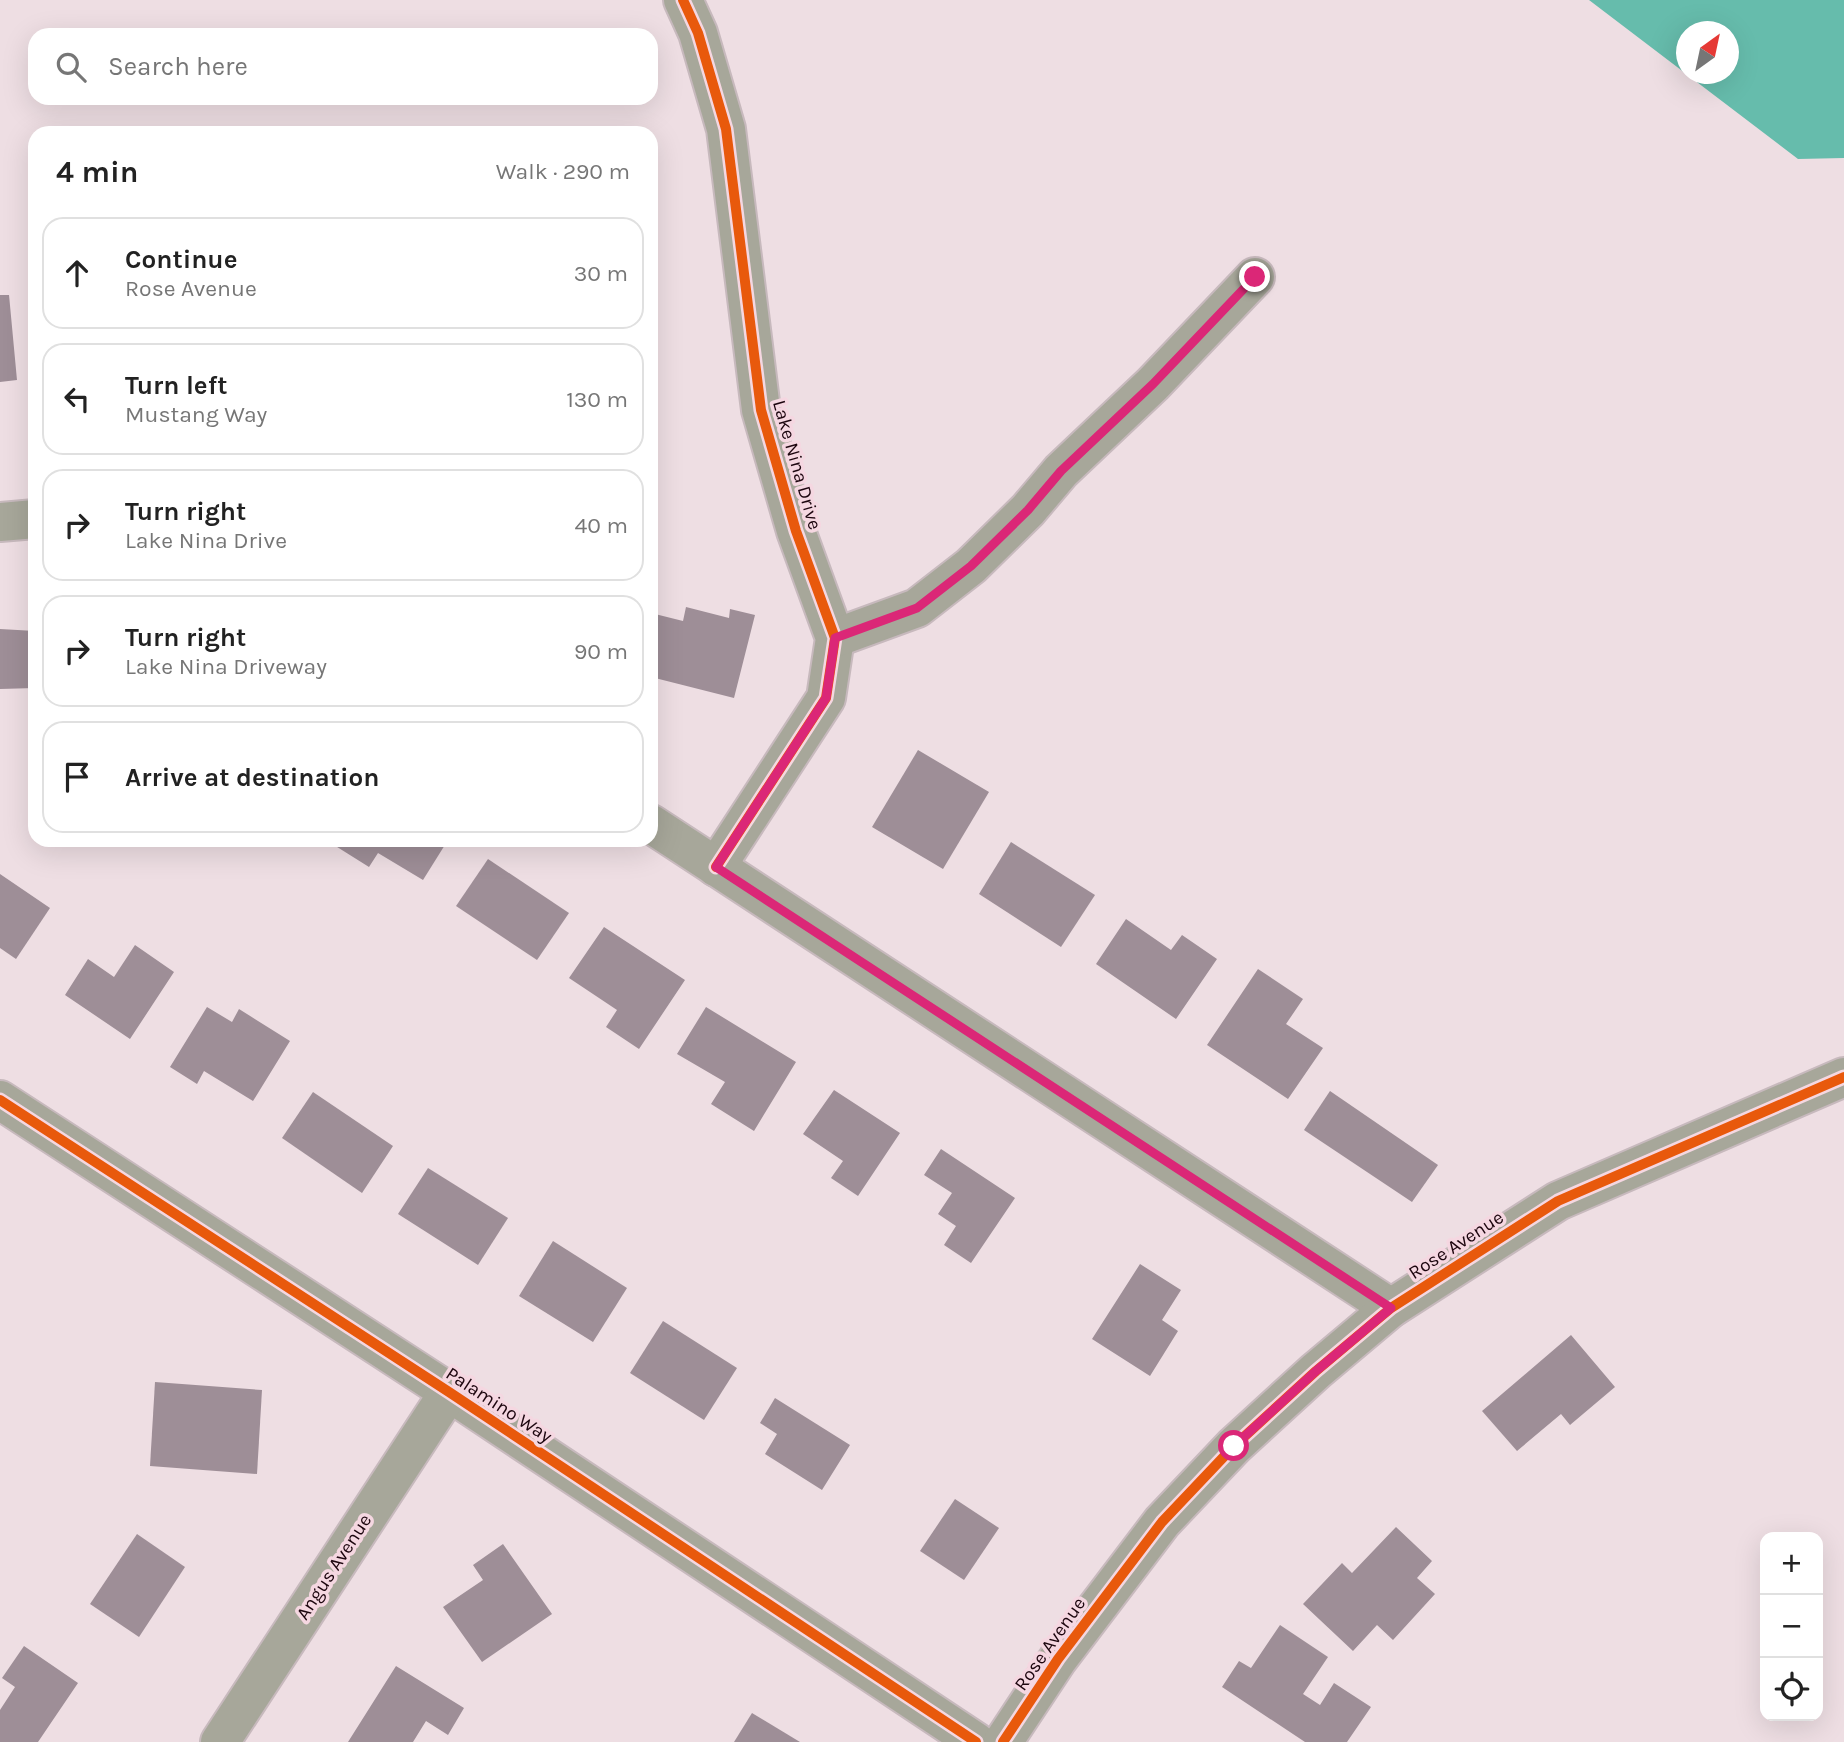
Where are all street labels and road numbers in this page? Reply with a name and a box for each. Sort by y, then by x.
street label: Lake Nina Drive [768,398,826,532]
street label: Rose Avenue [1404,1206,1508,1284]
street label: Palamino Way [442,1362,556,1448]
street label: Angus Avenue [292,1510,376,1624]
street label: Rose Avenue [1010,1593,1090,1695]

